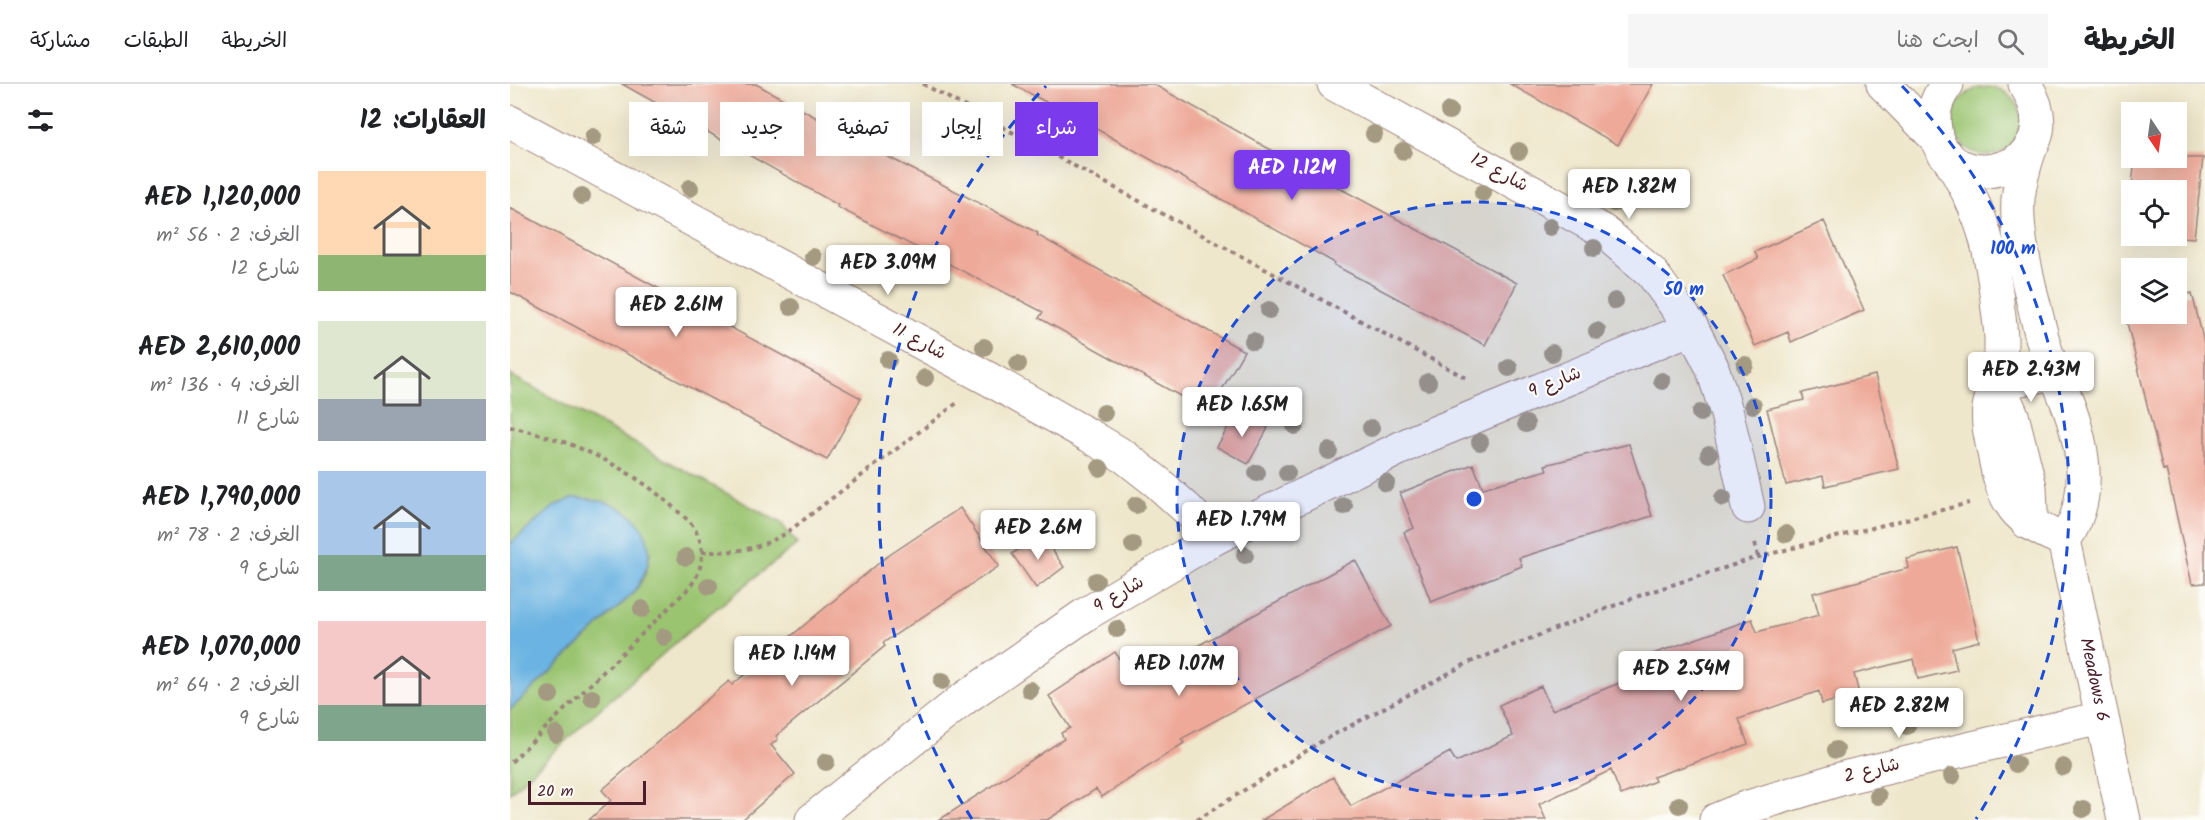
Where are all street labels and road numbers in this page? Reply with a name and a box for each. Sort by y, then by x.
street label: شارع 12 [1465,146,1533,200]
street label: شارع 11 [887,316,951,368]
street label: شارع 9 [1524,359,1586,407]
street label: شارع 9 [1088,568,1150,622]
street label: Meadows 6 [2071,635,2117,724]
street label: شارع 2 [1841,750,1903,792]

